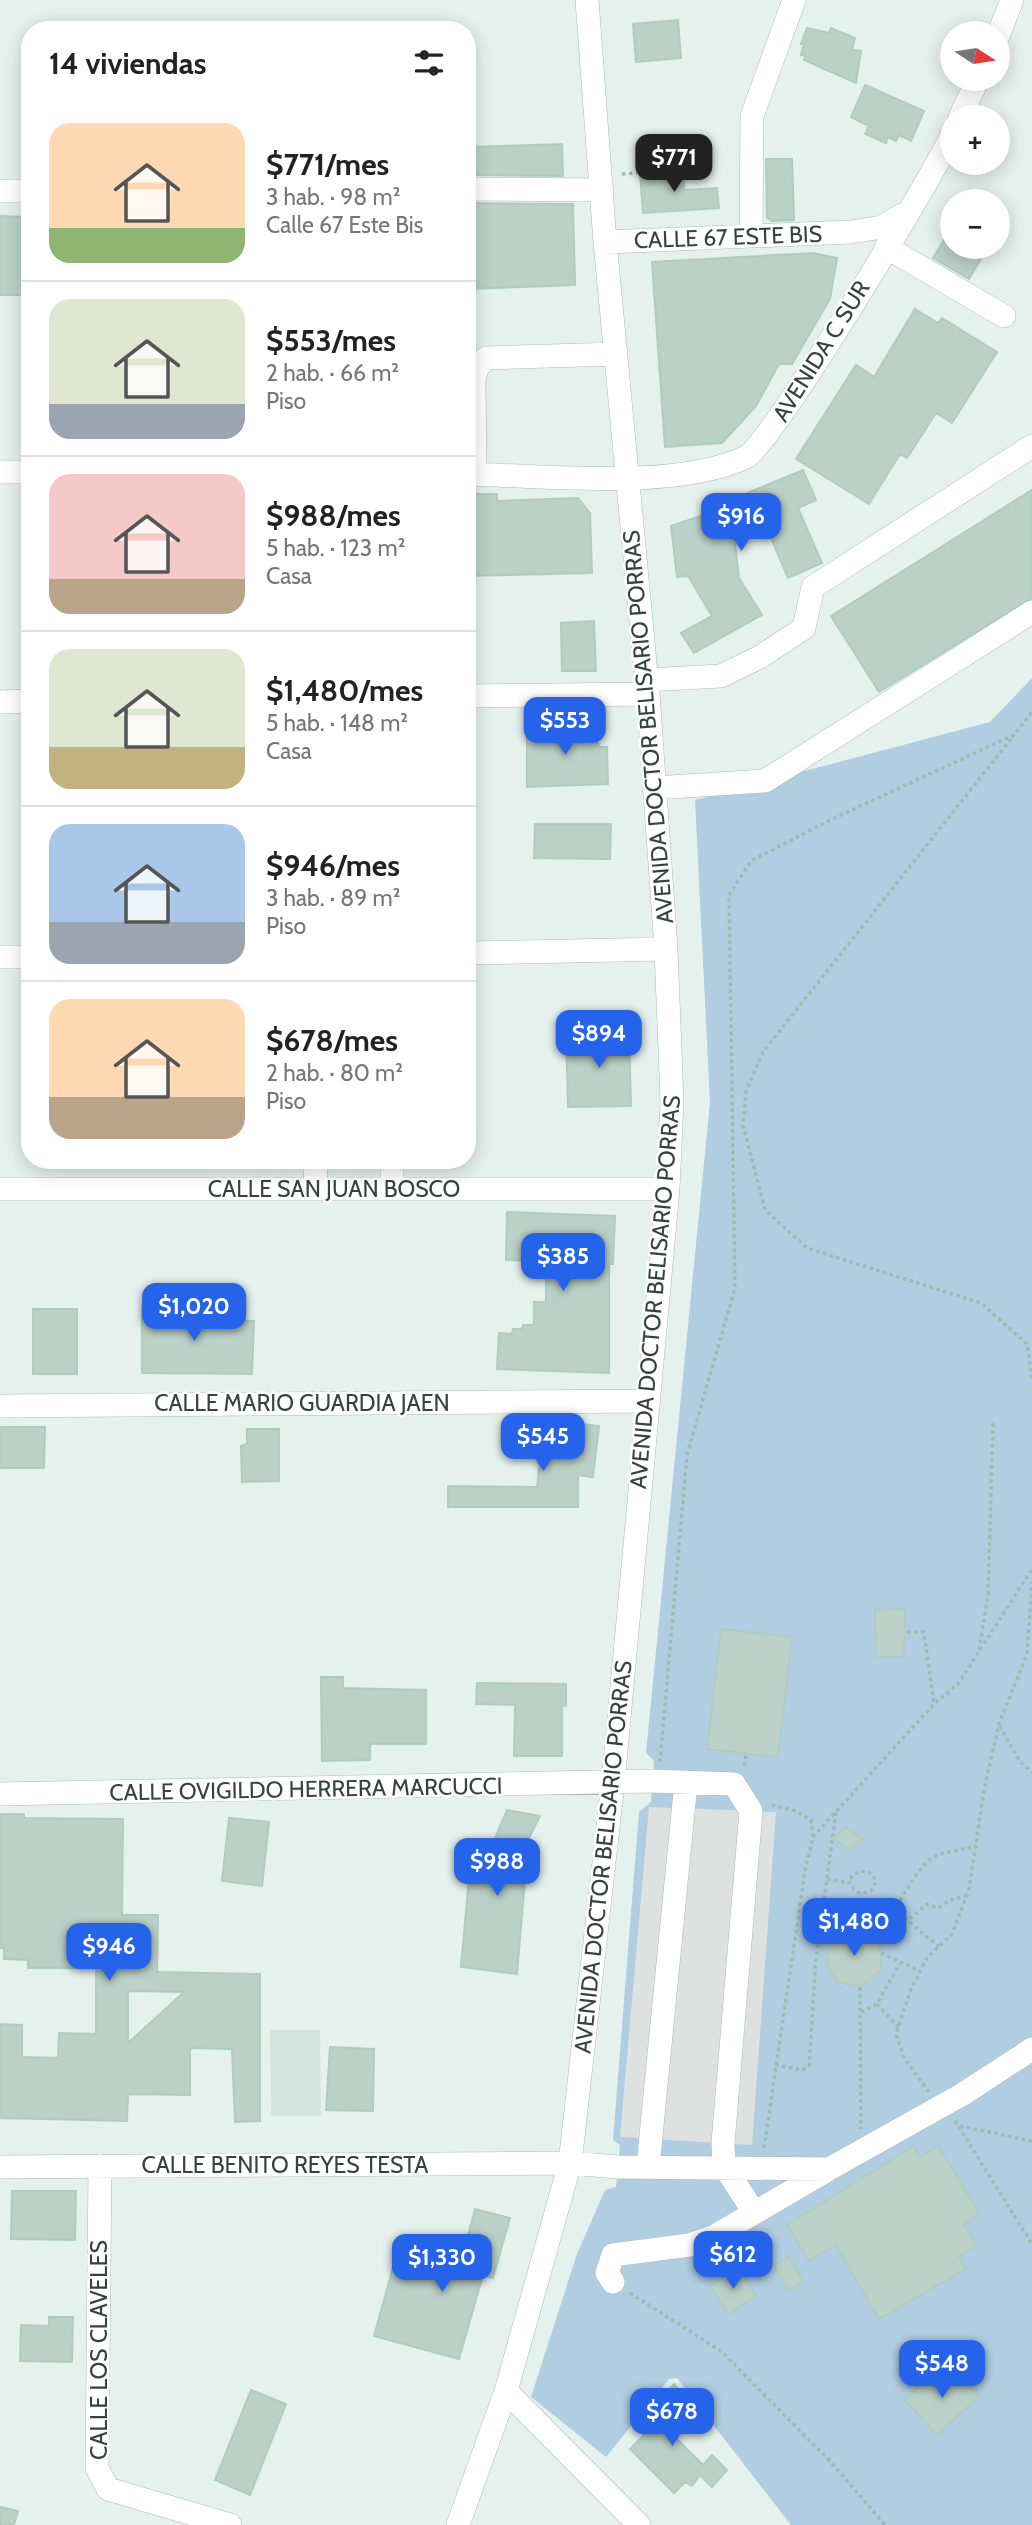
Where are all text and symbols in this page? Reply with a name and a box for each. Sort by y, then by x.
north arrow [940,21,1010,91]
map controls [940,21,1010,259]
icon: filters [410,44,448,82]
text: 14 viviendas [49,45,206,82]
button: + [940,105,1010,175]
pin: $771 [633,134,715,194]
text: $771 [651,143,697,171]
text: $771/mes [266,146,389,183]
icon: home [105,151,189,235]
text: 3 hab. · 98 m² [266,183,400,211]
button: − [940,189,1010,259]
text: Calle 67 Este Bis [266,211,423,239]
street label: CALLE 67 ESTE BIS [633,220,823,254]
street label: AVENIDA C SUR [766,275,876,427]
text: $553/mes [266,322,396,359]
icon: home [105,327,189,411]
text: 2 hab. · 66 m² [266,359,399,387]
text: Piso [266,387,306,415]
pin: $916 [700,494,782,553]
text: $988/mes [266,497,401,534]
icon: home [105,502,189,586]
text: $916 [717,502,765,530]
street label: AVENIDA DOCTOR BELISARIO PORRAS [617,529,679,925]
text: 5 hab. · 123 m² [266,534,405,562]
text: Casa [266,562,312,590]
text: $1,480/mes [266,672,423,709]
icon: home [105,677,189,761]
pin: $553 [524,698,606,757]
text: $553 [540,706,590,734]
text: 5 hab. · 148 m² [266,709,408,737]
text: Casa [266,737,312,765]
text: $946/mes [266,847,400,884]
icon: home [105,852,189,936]
text: 3 hab. · 89 m² [266,884,400,912]
text: Piso [266,912,306,940]
pin: $894 [558,1010,640,1070]
text: $894 [572,1019,626,1047]
text: $678/mes [266,1022,398,1059]
icon: home [105,1027,189,1111]
text: 2 hab. · 80 m² [266,1059,403,1087]
text: Piso [266,1087,306,1115]
street label: AVENIDA DOCTOR BELISARIO PORRAS [624,1094,686,1490]
street label: CALLE SAN JUAN BOSCO [208,1175,460,1203]
pin: $385 [522,1234,604,1293]
text: $385 [537,1242,589,1270]
pin: $1,020 [137,1284,251,1343]
text: $1,020 [158,1292,230,1320]
street label: CALLE MARIO GUARDIA JAEN [154,1389,450,1417]
pin: $545 [502,1414,584,1473]
text: $545 [517,1422,569,1450]
street label: AVENIDA DOCTOR BELISARIO PORRAS [568,1659,638,2055]
street label: CALLE OVIGILDO HERRERA MARCUCCI [109,1772,503,1806]
pin: $988 [456,1839,538,1898]
text: $988 [470,1847,524,1875]
pin: $1,480 [797,1898,911,1958]
text: $1,480 [818,1907,890,1935]
pin: $946 [68,1924,150,1983]
text: $946 [82,1932,136,1960]
street label: CALLE BENITO REYES TESTA [141,2151,429,2179]
pin: $612 [692,2232,774,2291]
pin: $1,330 [385,2234,499,2294]
street label: CALLE LOS CLAVELES [85,2240,113,2460]
text: $612 [710,2240,756,2268]
text: $1,330 [408,2243,476,2271]
pin: $548 [901,2340,983,2400]
text: $548 [915,2349,969,2377]
pin: $678 [631,2388,713,2448]
text: $678 [646,2397,698,2425]

